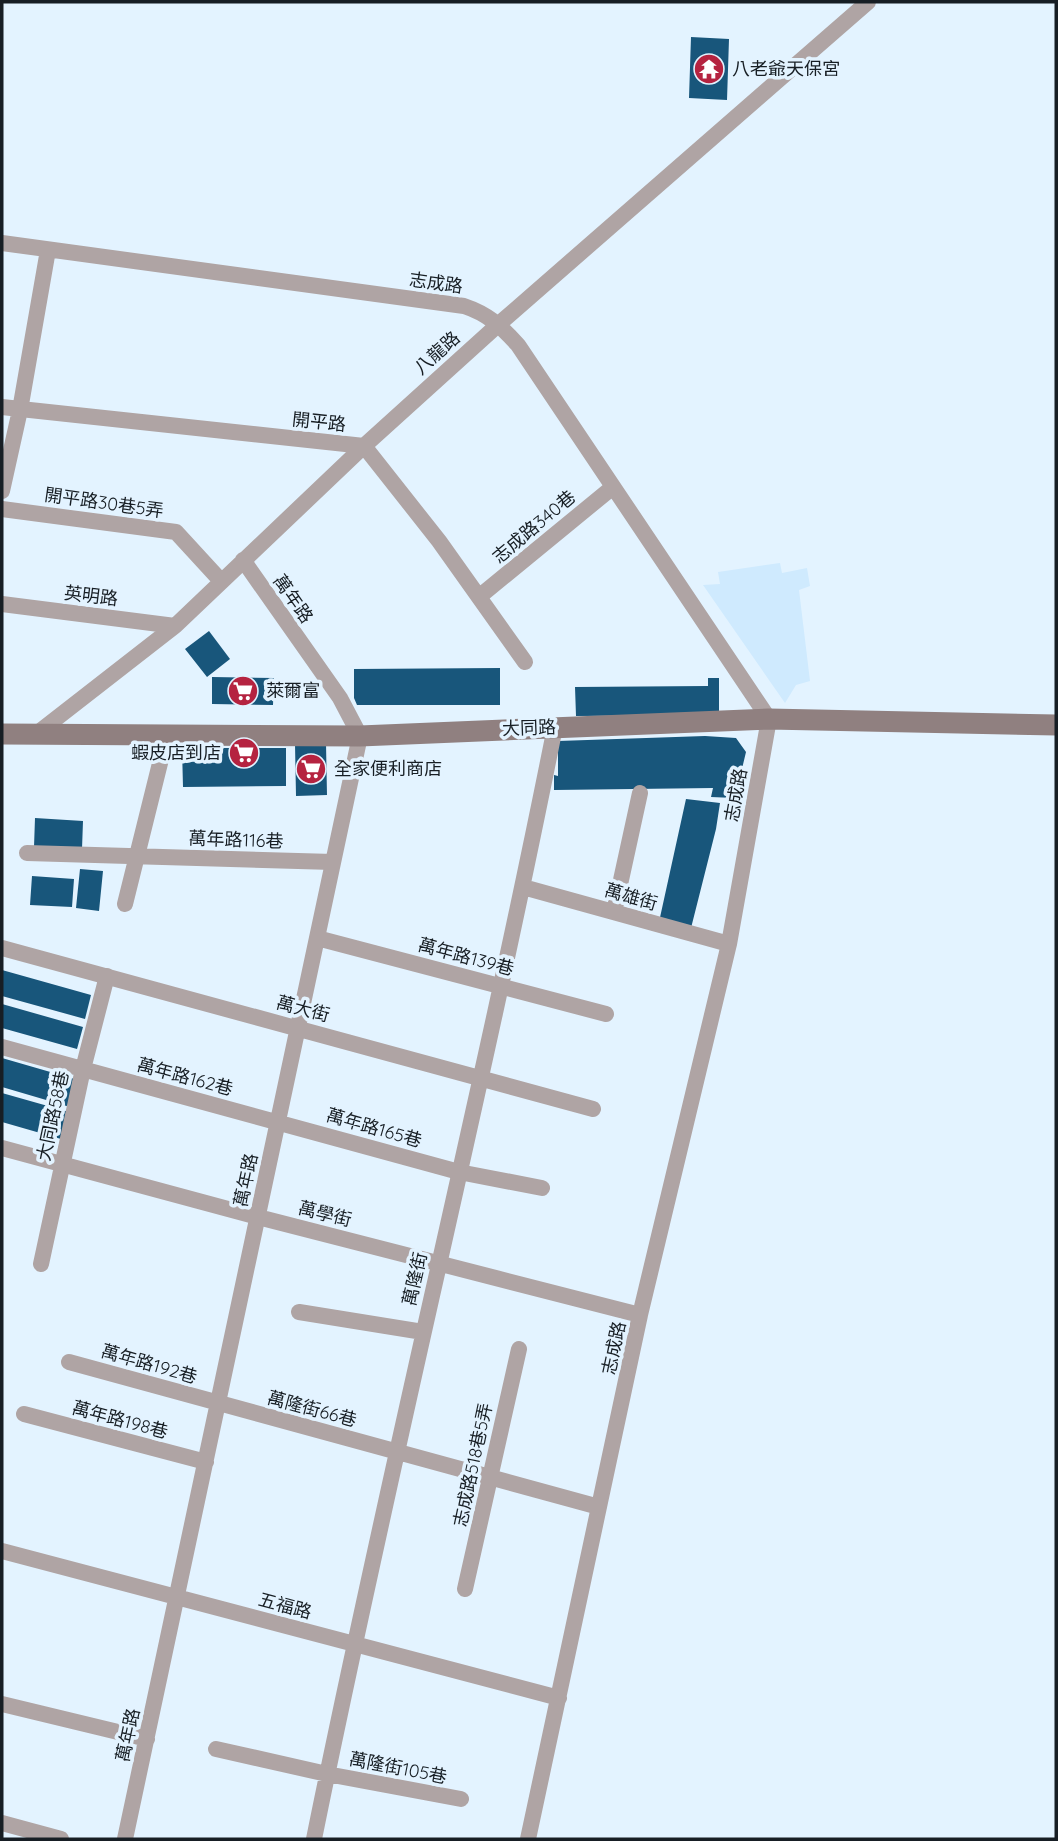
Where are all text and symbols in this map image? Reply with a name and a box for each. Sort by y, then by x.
temple icon: 八老爺天保宮 [692,52,726,86]
place label: 八老爺天保宮 [732,57,840,80]
street label: 志成路 [408,267,464,298]
street label: 八龍路 [409,326,464,379]
street label: 開平路 [291,407,347,436]
street label: 開平路30巷5弄 [43,483,165,522]
street label: 志成路340巷 [487,485,580,568]
street label: 萬年路 [269,570,318,627]
street label: 英明路 [63,581,119,610]
supermarket icon: 萊爾富 [226,674,260,708]
place label: 萊爾富 [266,679,320,702]
street label: 大同路 [502,715,556,740]
supermarket icon: 蝦皮店到店 [227,736,261,770]
place label: 蝦皮店到店 [131,741,221,764]
supermarket icon: 全家便利商店 [294,752,328,786]
place label: 全家便利商店 [334,757,442,780]
street label: 志成路 [719,766,752,823]
street label: 萬年路116巷 [188,826,284,853]
street label: 萬雄街 [602,878,660,915]
street label: 萬年路139巷 [416,933,517,980]
street label: 萬大街 [274,990,332,1027]
street label: 萬年路162巷 [135,1053,236,1100]
street label: 大同路58巷 [32,1069,73,1163]
street label: 萬年路165巷 [324,1103,424,1152]
street label: 萬年路 [229,1151,262,1209]
street label: 萬學街 [296,1196,354,1231]
street label: 萬隆街 [397,1250,432,1308]
street label: 志成路 [597,1319,630,1377]
street label: 萬年路192巷 [99,1339,200,1388]
street label: 萬隆街66巷 [265,1386,359,1431]
street label: 萬年路198巷 [70,1396,171,1443]
street label: 志成路518巷5弄 [448,1401,497,1529]
street label: 五福路 [256,1587,314,1624]
street label: 萬年路 [111,1706,144,1764]
street label: 萬隆街105巷 [347,1747,449,1788]

